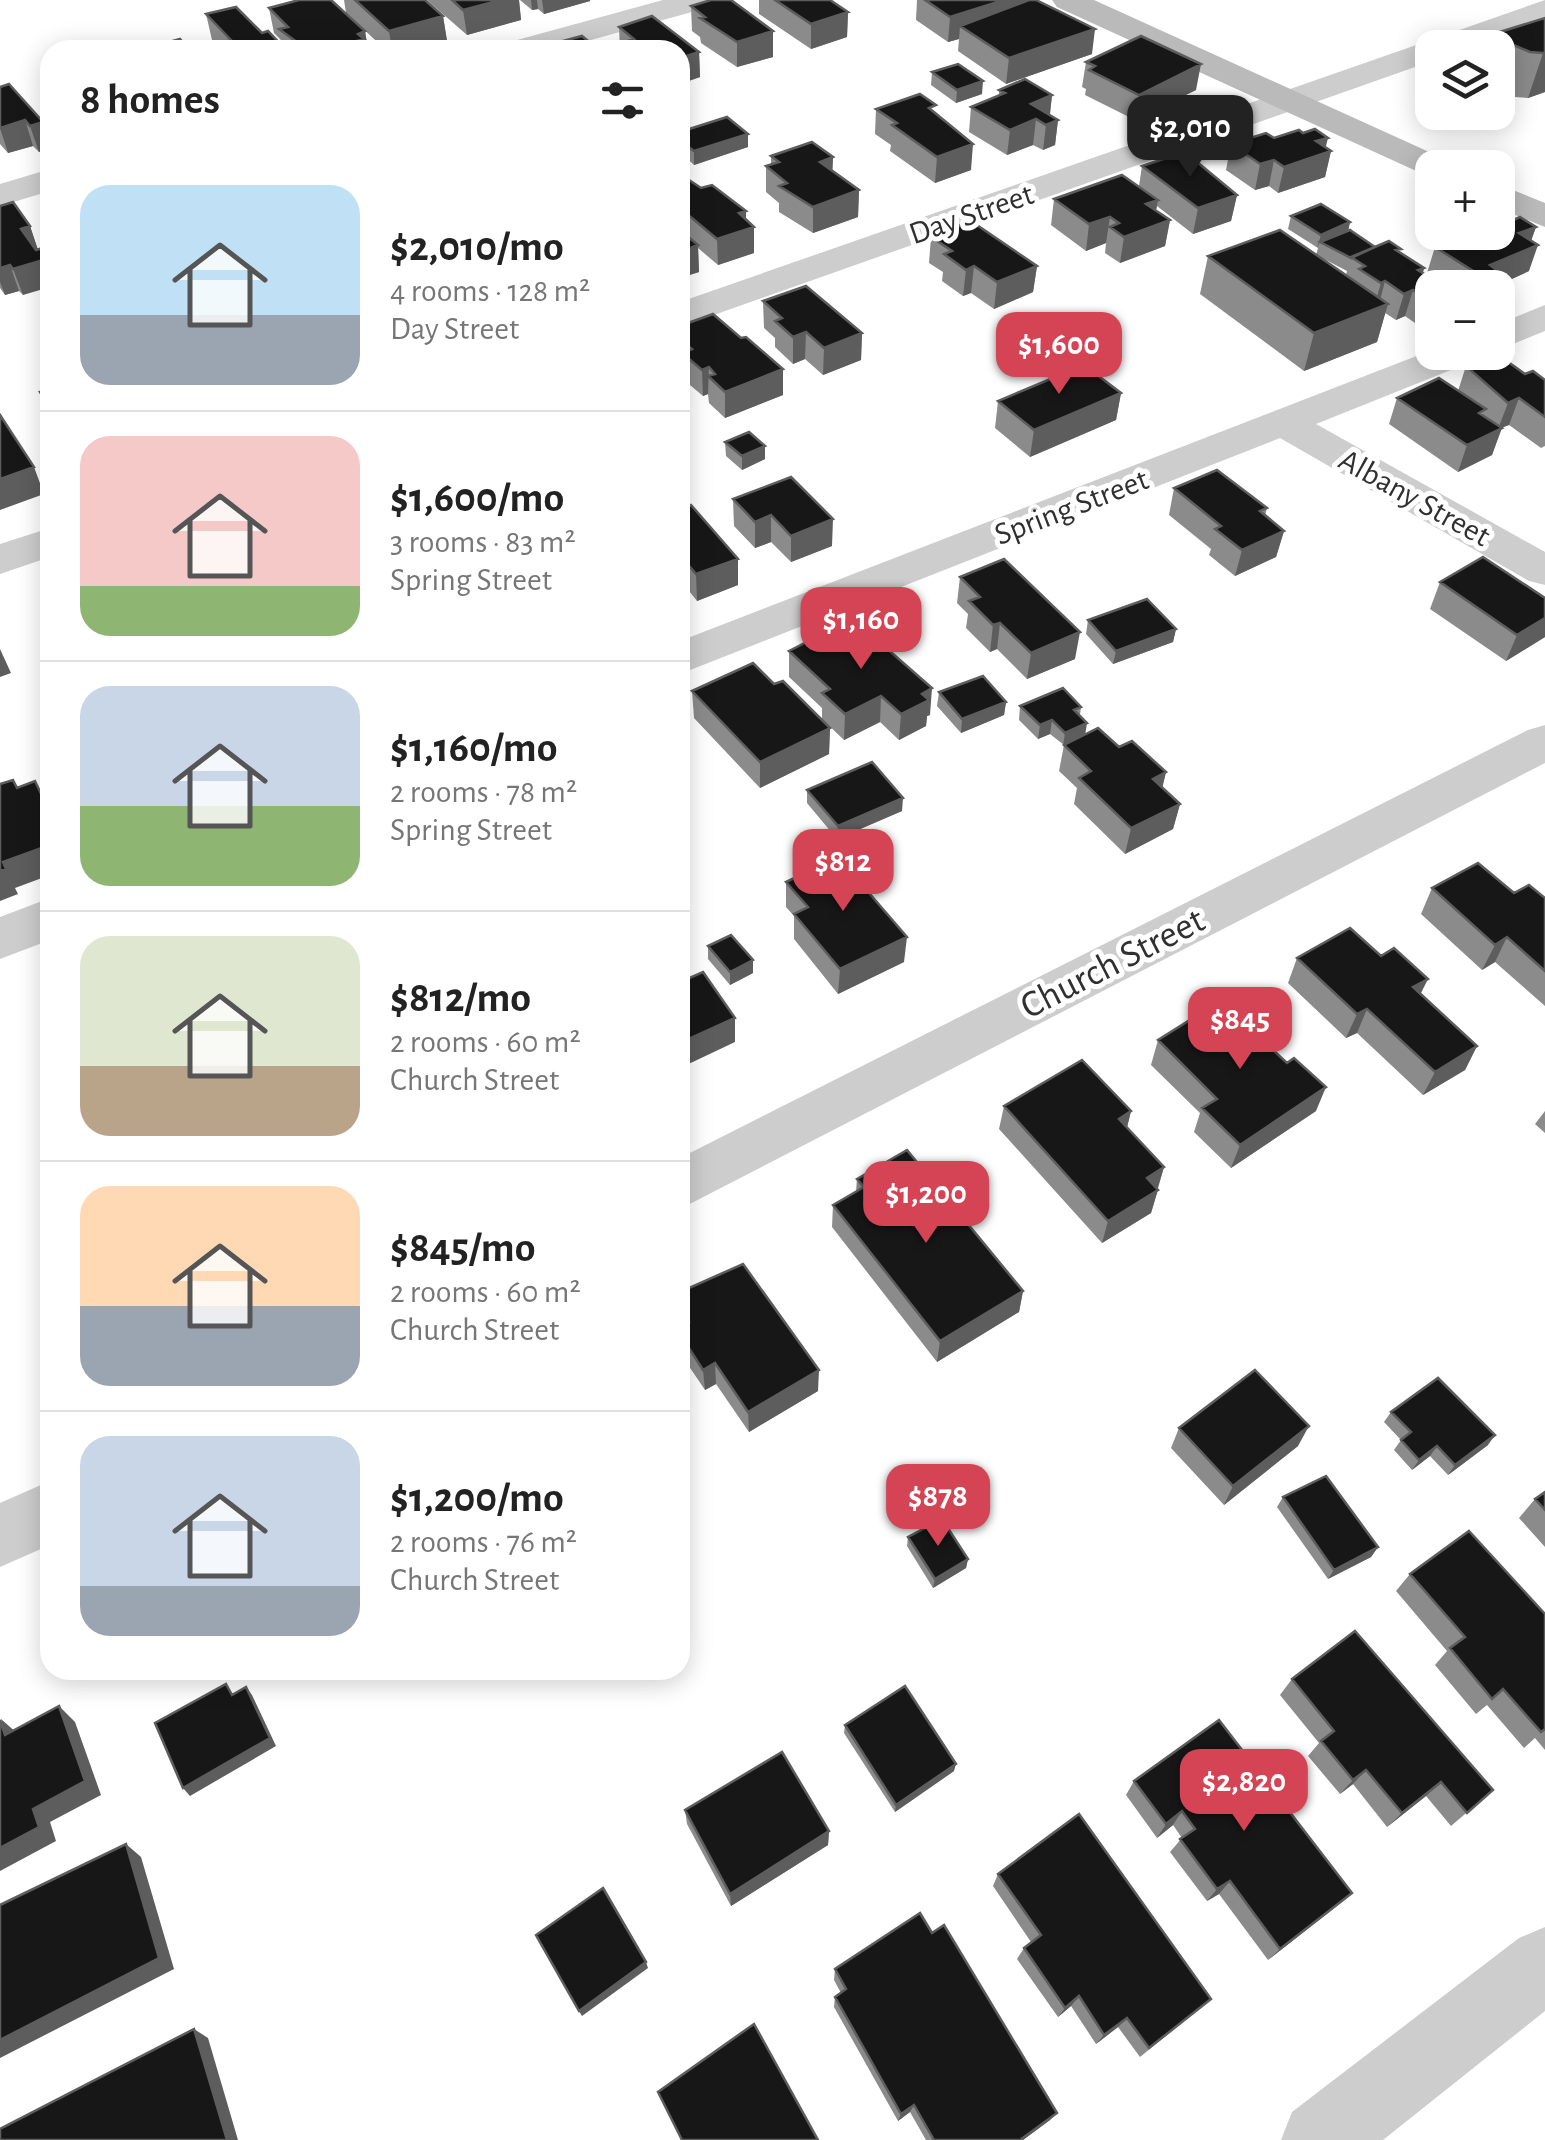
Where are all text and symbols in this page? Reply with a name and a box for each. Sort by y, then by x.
map controls [1415,30,1515,370]
button: layers [1415,30,1515,130]
icon: filters [595,73,650,128]
text: 8 homes [80,79,220,121]
pin: $2,010 [1109,95,1271,180]
text: $2,010 [1149,111,1231,143]
button: + [1415,150,1515,250]
street label: Day Street [905,178,1038,250]
icon: home [160,225,280,345]
text: $2,010/mo [390,226,564,268]
button: − [1415,270,1515,370]
text: 4 rooms · 128 m² [390,275,590,307]
pin: $1,600 [978,312,1140,397]
text: Day Street [390,313,519,345]
text: $1,600 [1018,328,1100,360]
street label: Albany Street [1334,443,1496,552]
street label: Spring Street [990,463,1153,551]
icon: home [160,476,280,596]
text: $1,600/mo [390,477,564,519]
text: 3 rooms · 83 m² [390,526,576,558]
text: Spring Street [390,564,552,596]
pin: $1,160 [780,587,942,672]
text: $1,160 [823,603,899,635]
icon: home [160,726,280,846]
text: $1,160/mo [390,727,558,769]
text: 2 rooms · 78 m² [390,776,577,808]
text: Spring Street [390,814,552,846]
pin: $812 [784,829,902,914]
text: $812 [815,845,871,877]
street label: Church Street [1015,901,1211,1026]
icon: home [160,976,280,1096]
text: $812/mo [390,977,531,1019]
pin: $845 [1181,987,1299,1072]
text: $845 [1210,1003,1270,1035]
text: 2 rooms · 60 m² [390,1026,581,1058]
text: Church Street [390,1064,559,1096]
pin: $1,200 [845,1161,1007,1246]
text: $1,200 [885,1177,967,1209]
icon: home [160,1226,280,1346]
text: $845/mo [390,1227,535,1269]
text: 2 rooms · 60 m² [390,1276,581,1308]
text: Church Street [390,1314,559,1346]
pin: $878 [879,1464,997,1549]
icon: home [160,1476,280,1596]
text: $1,200/mo [390,1477,564,1519]
text: $878 [908,1480,968,1512]
text: 2 rooms · 76 m² [390,1526,577,1558]
text: Church Street [390,1564,559,1596]
pin: $2,820 [1163,1749,1325,1834]
text: $2,820 [1202,1765,1286,1797]

